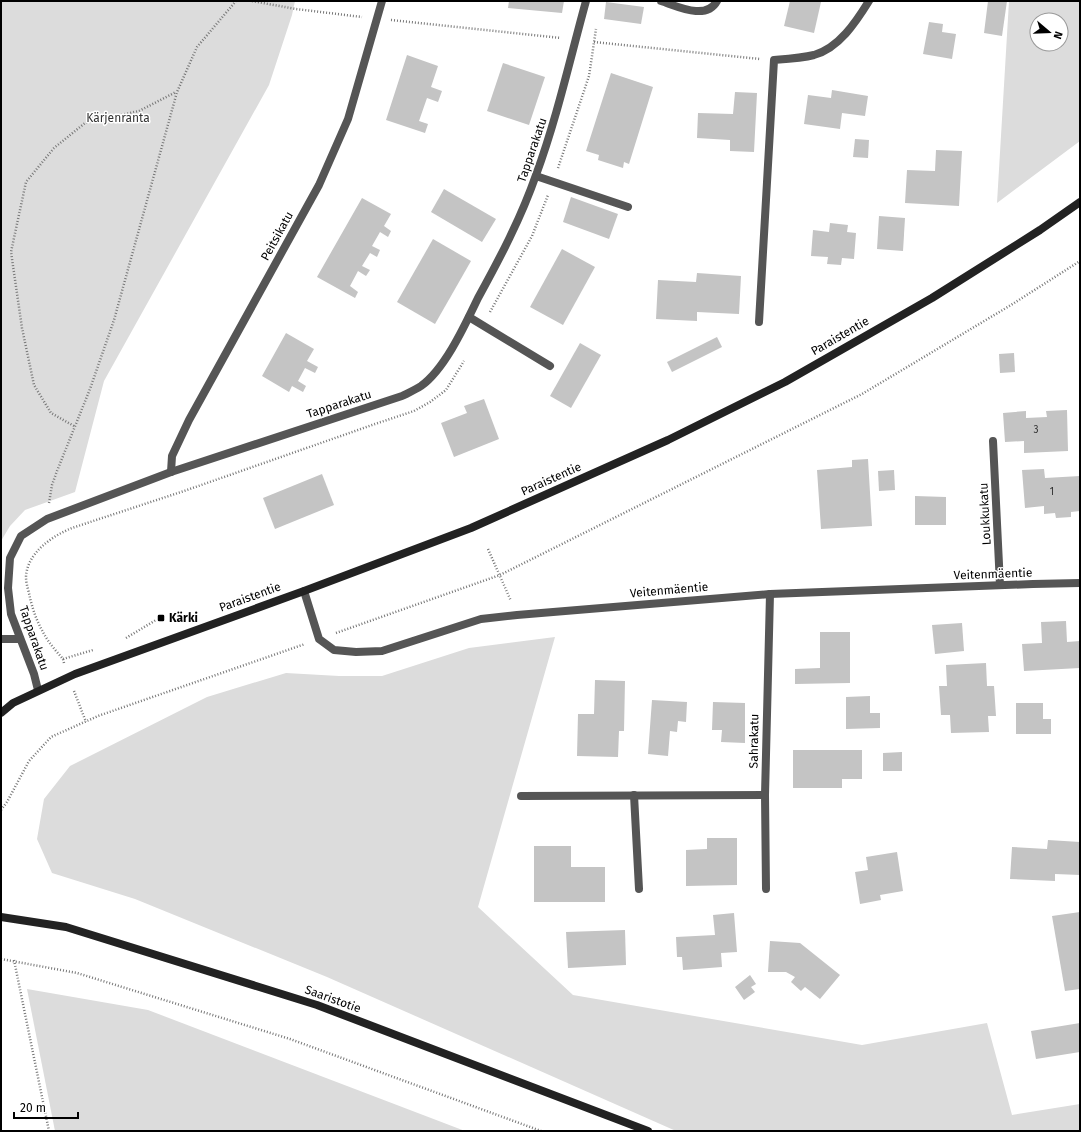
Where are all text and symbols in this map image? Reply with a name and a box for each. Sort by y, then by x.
north arrow [1029,12,1069,52]
text: N [1051,30,1065,41]
park label: Kärjenranta [86,111,150,125]
street label: Tapparakatu [514,116,550,184]
street label: Peitsikatu [258,209,296,263]
street label: Paraistentie [809,314,871,358]
street label: Tapparakatu [305,387,373,421]
house number: 3 [1034,424,1039,436]
street label: Paraistentie [519,459,583,499]
street label: Loukkukatu [976,482,994,546]
house number: 1 [1050,486,1054,498]
street label: Veitenmäentie [953,566,1033,582]
street label: Paraistentie [217,579,283,615]
street label: Veitenmäentie [629,580,709,600]
street label: Tapparakatu [16,604,52,672]
place label: Kärki [169,611,198,625]
marker: Kärki [156,613,166,623]
street label: Sahrakatu [747,714,761,768]
street label: Saaristotie [303,982,363,1016]
scale bar [14,1094,78,1120]
text: 20 m [20,1101,46,1115]

